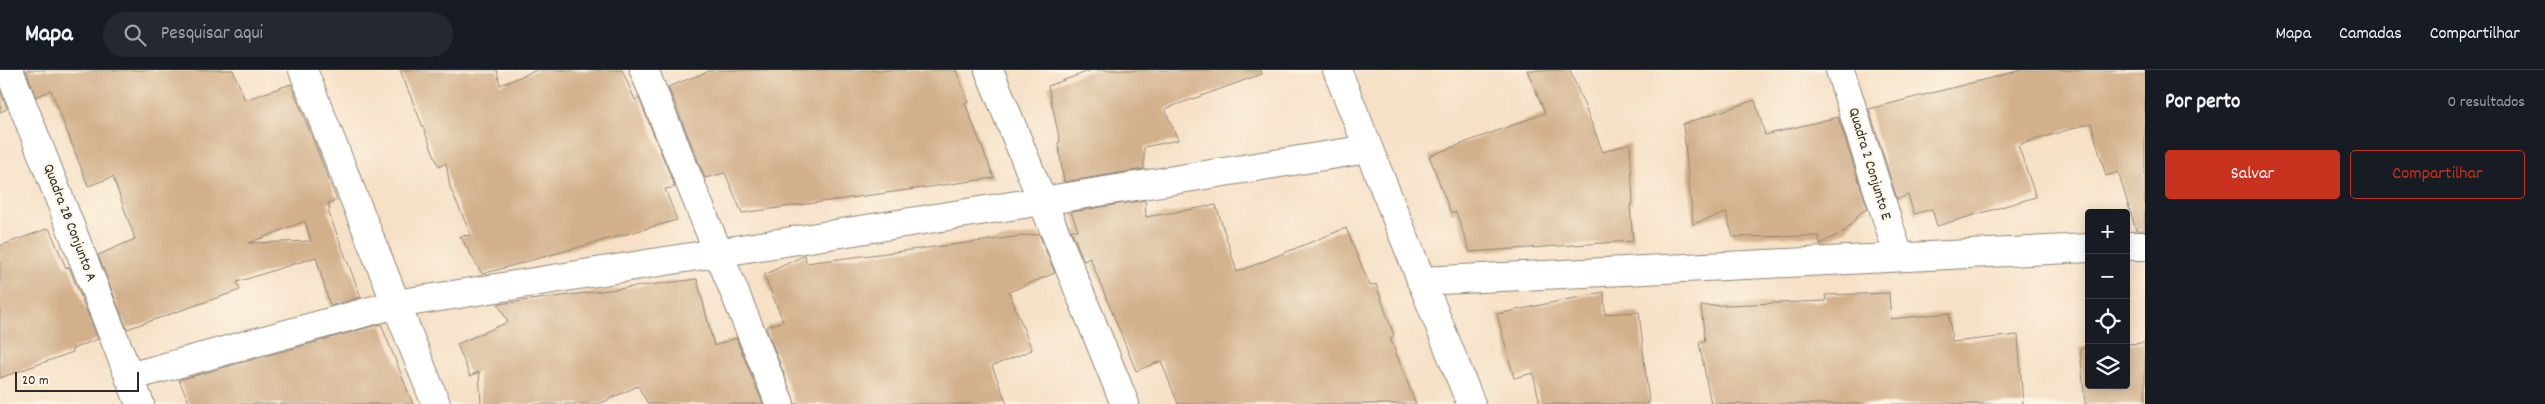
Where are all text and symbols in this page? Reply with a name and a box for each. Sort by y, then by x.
search box [103,12,453,57]
text: Mapa [25,18,73,52]
icon: search [121,21,149,49]
text: Pesquisar aqui [161,21,263,48]
text: Mapa [2275,22,2311,47]
text: Camadas [2339,22,2402,47]
text: Compartilhar [2430,22,2520,47]
text: Por perto [2165,88,2240,118]
text: 0 resultados [2447,91,2525,114]
street label: Quadra 2 Conjunto E [1842,105,1897,223]
button: Salvar [2165,150,2340,199]
button: Compartilhar [2350,150,2525,199]
street label: Quadra 2B Conjunto A [36,161,102,285]
map controls [2085,209,2130,389]
button: + [2085,209,2130,254]
button: − [2085,254,2130,299]
button: locate [2085,299,2130,344]
button: layers [2085,344,2130,389]
scale bar [15,369,139,392]
text: 20 m [22,371,49,391]

